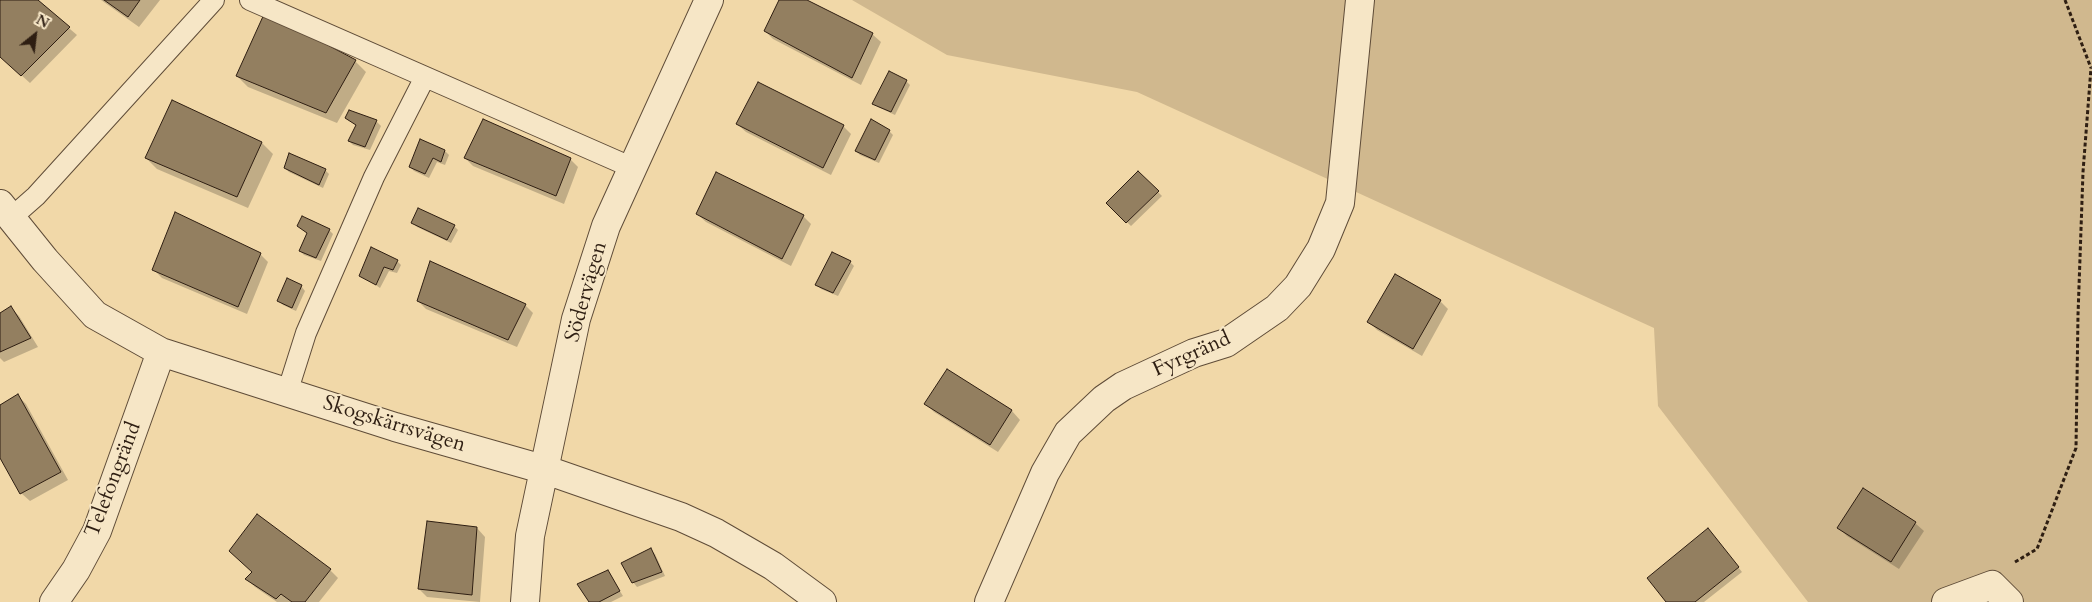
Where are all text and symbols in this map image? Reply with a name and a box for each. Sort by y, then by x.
north arrow [10,10,60,60]
text: N [33,10,52,33]
street label: Södervägen [561,239,613,345]
street label: Fyrgränd [1149,327,1235,383]
street label: Skogskärrsvägen [320,391,468,459]
street label: Telefongränd [81,419,147,541]

